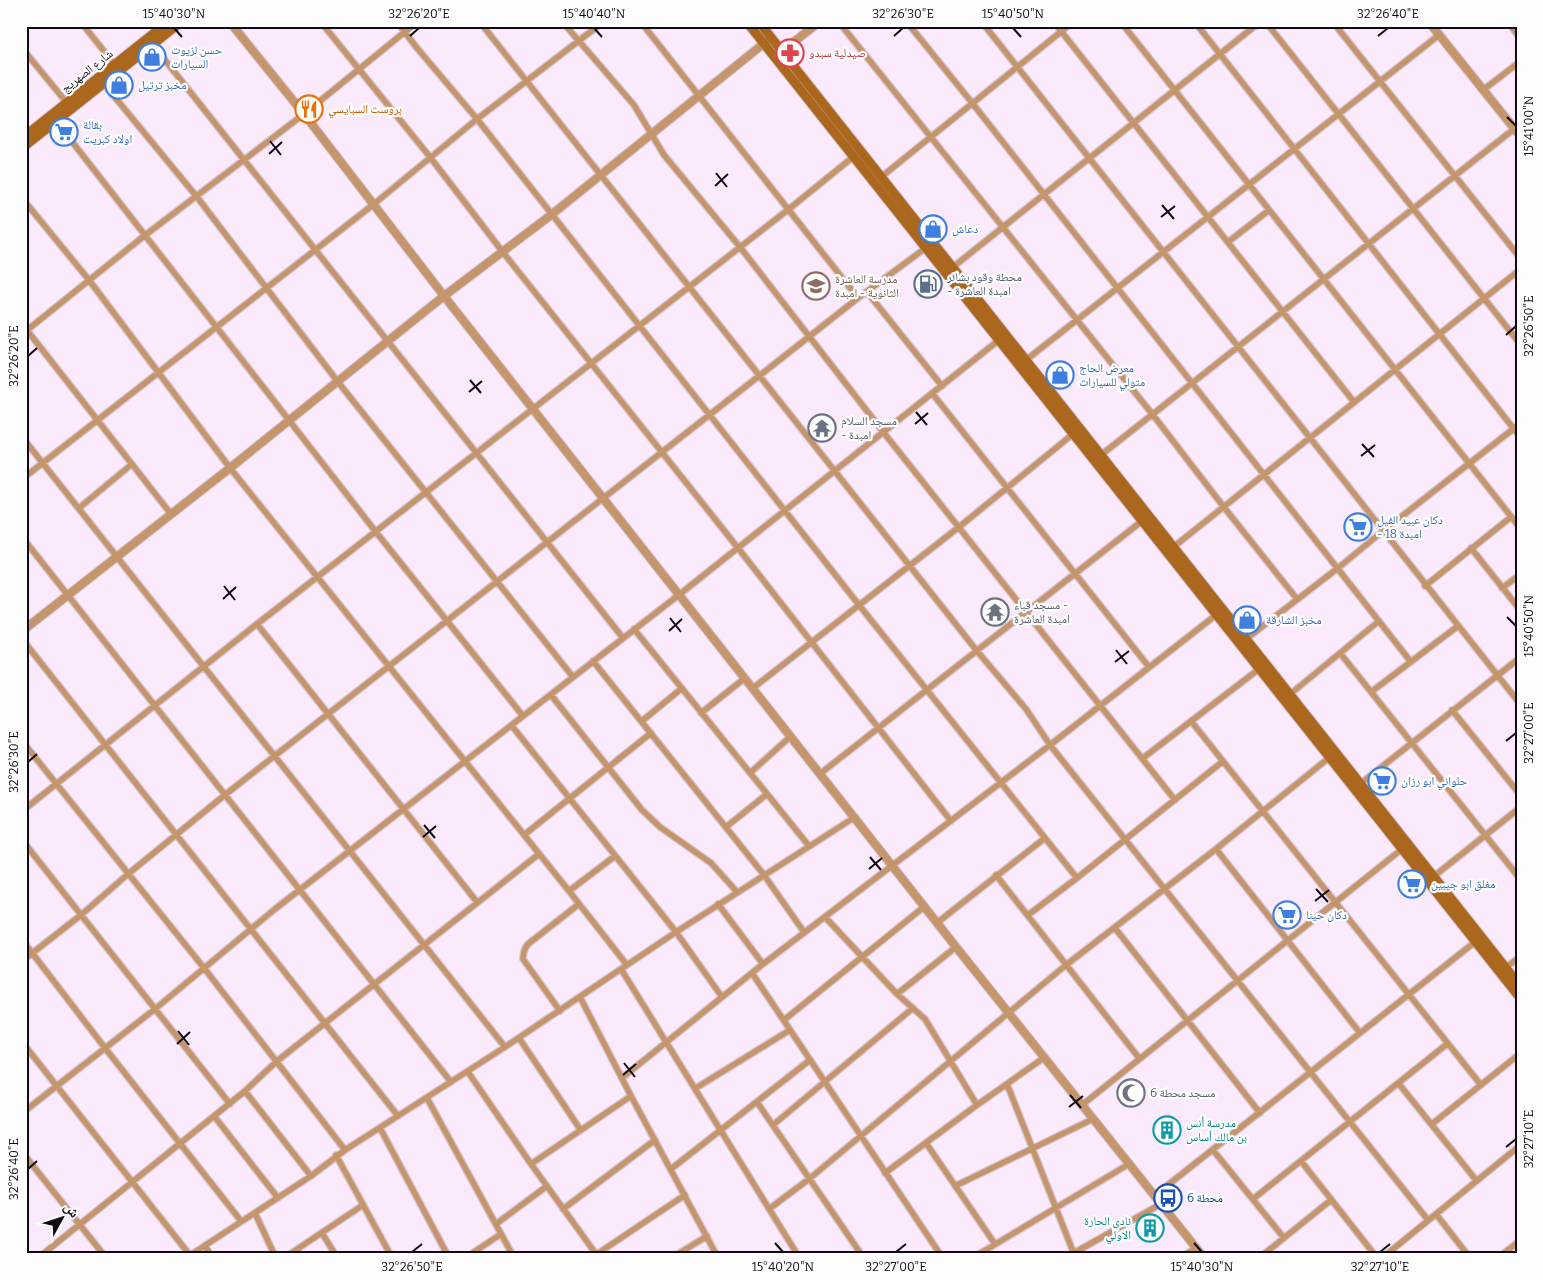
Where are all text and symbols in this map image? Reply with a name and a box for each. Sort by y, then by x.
text: 15°40'30"N [143,7,206,21]
text: 32°26'20"E [388,7,450,21]
text: 15°40'40"N [563,7,626,21]
text: 32°26'30"E [872,7,934,21]
text: 15°40'50"N [982,7,1045,21]
text: 32°26'40"E [1357,7,1419,21]
pharmacy icon: صيدلية سبدو [775,38,805,68]
shop icon: حسن لزيوت السيارات [137,42,167,72]
place label: حسن لزيوت السيارات [171,43,223,71]
street label: شارع الصهريج [58,46,116,96]
place label: صيدلية سبدو [809,46,866,60]
shop icon: مخبز ترتيل [104,70,134,100]
place label: مخبز ترتيل [138,78,187,92]
restaurant icon: بروست السبايسي [294,94,324,124]
text: 15°41'00"N [1522,95,1536,156]
place label: بروست السبايسي [328,102,402,119]
supermarket icon: بقالة اولاد كبريت [49,117,79,147]
place label: بقالة اولاد كبريت [83,118,132,146]
shop icon: دعاش [918,214,948,244]
place label: دعاش [952,222,978,236]
fuel station icon: محطة وقود بشائر - امبدة العاشرة [913,269,943,299]
place label: محطة وقود بشائر - امبدة العاشرة [946,270,1022,298]
school or university icon: مدرسة العاشرة الثانوية - امبدة [801,271,831,301]
place label: مدرسة العاشرة الثانوية - امبدة [835,272,899,300]
text: 32°26'50"E [1522,295,1536,357]
text: 32°26'20"E [7,325,21,387]
shop icon: معرض الحاج متولي للسيارات [1045,360,1075,390]
place label: معرض الحاج متولي للسيارات [1079,361,1145,392]
temple icon: مسجد السلام - امبدة [807,413,837,443]
place label: مسجد السلام - امبدة [841,414,897,442]
supermarket icon: دكان عبيد الفيل - امبدة 18 [1343,512,1373,542]
place label: دكان عبيد الفيل - امبدة 18 [1377,513,1443,541]
text: 15°40'50"N [1522,594,1536,657]
temple icon: مسجد قباء - امبدة العاشرة [980,597,1010,627]
place label: مسجد قباء - امبدة العاشرة [1014,598,1070,626]
shop icon: مخبز الشارقة [1232,605,1262,635]
place label: مخبز الشارقة [1266,613,1322,627]
text: 32°27'00"E [1522,702,1536,764]
text: 32°26'30"E [7,731,21,793]
supermarket icon: حلواني ابو رزان [1367,766,1397,796]
place label: حلواني ابو رزان [1401,774,1468,791]
supermarket icon: مغلق ابو جيبين [1397,869,1427,899]
place label: مغلق ابو جيبين [1431,877,1495,891]
supermarket icon: دكان حينا [1272,900,1302,930]
place label: دكان حينا [1306,908,1347,922]
mosque icon: مسجد محطة 6 [1116,1078,1146,1108]
place label: مسجد محطة 6 [1150,1086,1215,1100]
text: 32°27'10"E [1522,1110,1536,1168]
building icon: مدرسة أنس بن مالك أساس [1152,1115,1182,1145]
place label: مدرسة أنس بن مالك أساس [1186,1116,1247,1144]
text: 32°26'40"E [7,1138,21,1200]
bus stop icon: محطة 6 [1153,1183,1183,1213]
place label: محطة 6 [1187,1191,1223,1205]
north arrow [38,1192,88,1242]
text: ش [60,1199,83,1221]
building icon: نادي الحارة الاولي [1135,1213,1165,1243]
place label: نادي الحارة الاولي [1084,1214,1131,1245]
text: 32°26'50"E [381,1260,443,1274]
text: 15°40'20"N [752,1260,815,1274]
text: 32°27'00"E [865,1260,927,1274]
text: 15°40'30"N [1171,1260,1234,1274]
text: 32°27'10"E [1351,1260,1409,1274]

